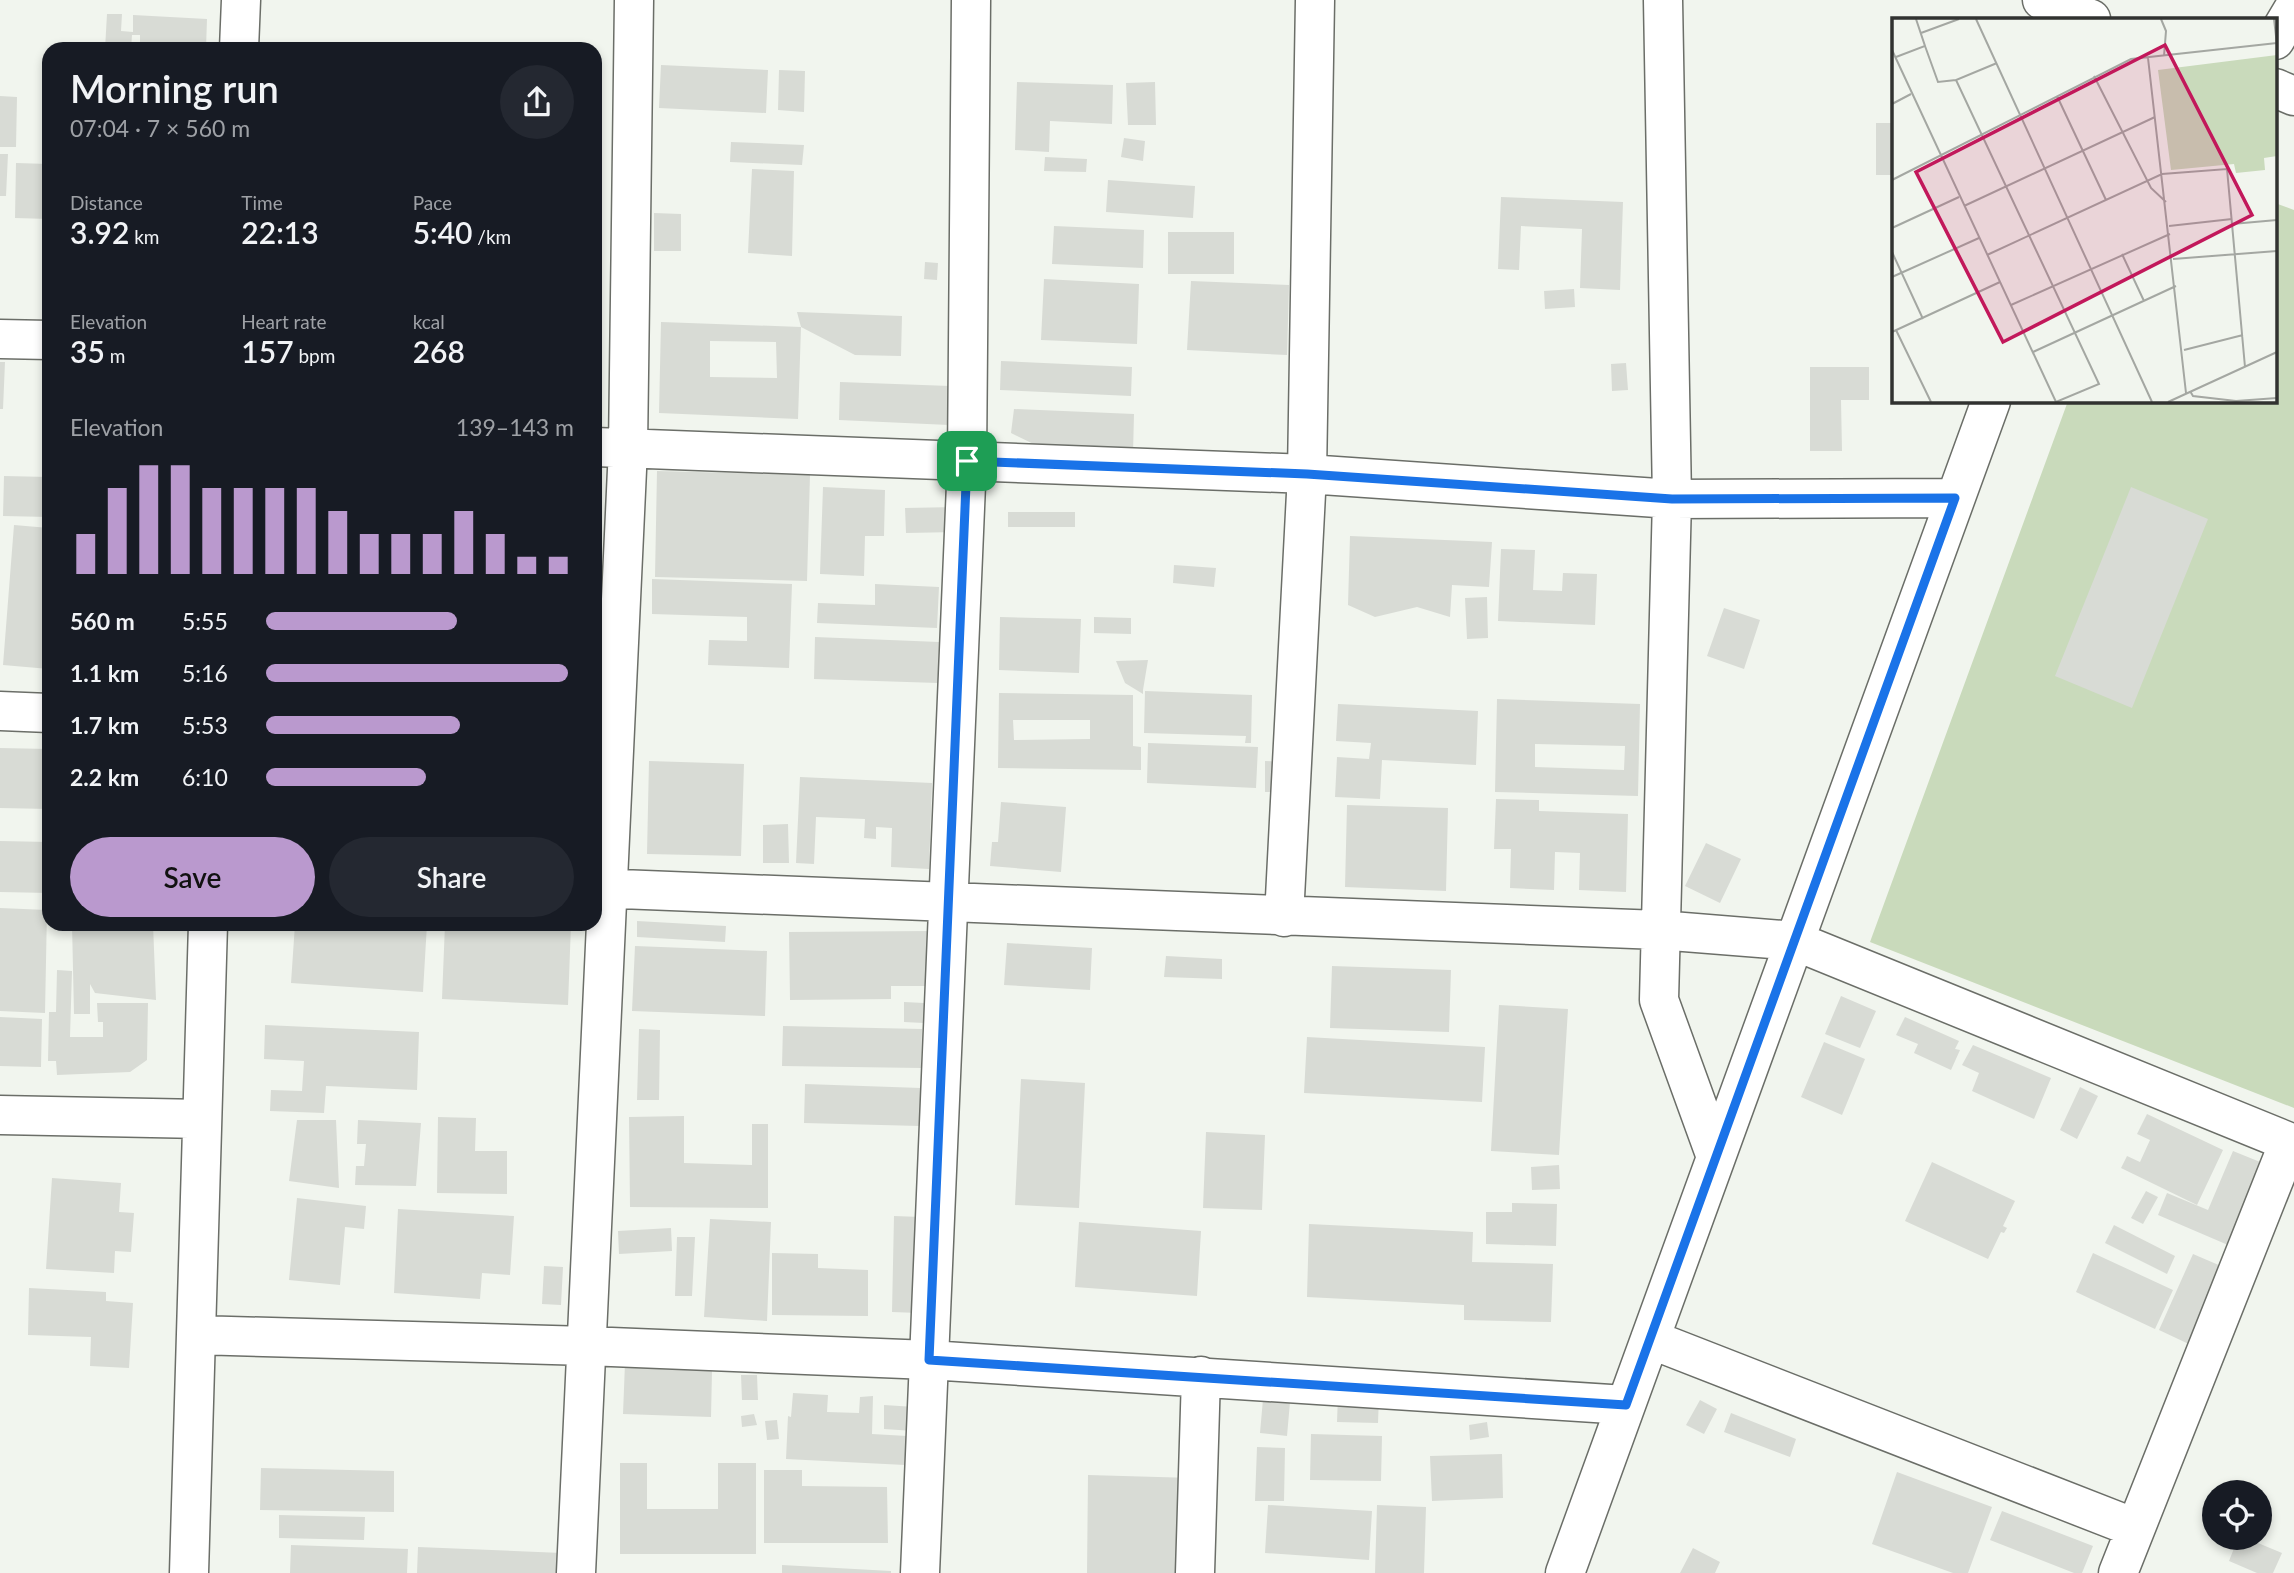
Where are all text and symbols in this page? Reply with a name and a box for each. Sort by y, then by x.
inset map [1892,18,2276,402]
text: Morning run [70,65,279,111]
button: share [500,65,574,139]
text: 07:04 · 7 × 560 m [70,114,250,142]
text: Distance [70,191,143,214]
text: Time [241,191,283,214]
text: Pace [413,191,452,214]
text: 3.92 [70,214,129,250]
text: 22:13 [241,214,319,250]
text: 5:40 [413,214,472,250]
text: km [129,225,159,248]
text: /km [472,225,511,248]
text: Elevation [70,310,147,333]
text: Heart rate [241,310,327,333]
text: kcal [413,310,445,333]
text: 35 [70,333,105,369]
text: 157 [241,333,294,369]
text: 268 [413,333,465,369]
text: m [105,344,125,367]
text: bpm [294,344,335,367]
text: Elevation [70,413,163,441]
text: 139–143 m [456,413,574,441]
pin [937,431,997,491]
icon: arrive [948,442,986,480]
text: 560 m [70,607,135,635]
text: 5:55 [182,607,228,635]
text: 1.1 km [70,659,139,687]
text: 5:16 [182,659,228,687]
text: 1.7 km [70,711,139,739]
text: 5:53 [182,711,228,739]
text: 2.2 km [70,763,139,791]
text: 6:10 [182,763,228,791]
button: Save [70,837,315,917]
button: Share [329,837,574,917]
map controls [2202,1480,2272,1550]
button: locate [2202,1480,2272,1550]

